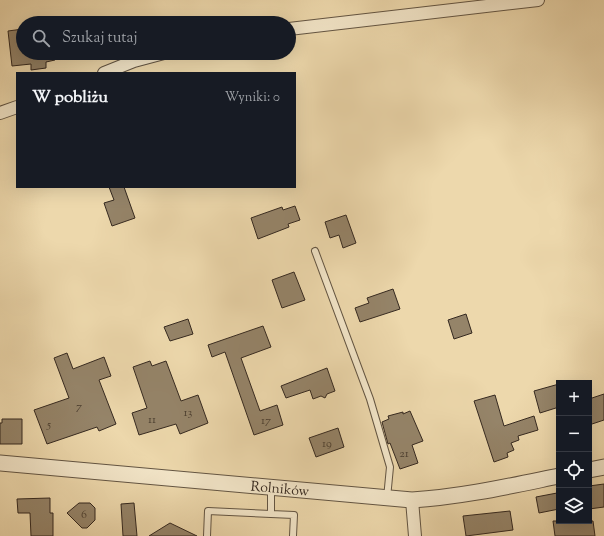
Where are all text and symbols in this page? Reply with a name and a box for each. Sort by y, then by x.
search box [16,16,296,60]
icon: search [30,27,52,49]
text: Szukaj tutaj [62,28,137,49]
text: W pobliżu [32,86,108,110]
text: Wyniki: 0 [225,89,280,107]
map controls [556,380,592,524]
button: + [556,380,592,416]
house number: 7 [76,398,82,416]
house number: 13 [184,404,193,422]
house number: 11 [148,411,156,429]
house number: 17 [261,412,271,430]
house number: 5 [46,416,51,434]
button: − [556,416,592,452]
house number: 19 [322,435,332,453]
house number: 21 [399,445,409,463]
button: locate [556,452,592,488]
street label: Rolników [250,478,310,503]
button: layers [556,488,592,524]
house number: 6 [81,506,87,524]

